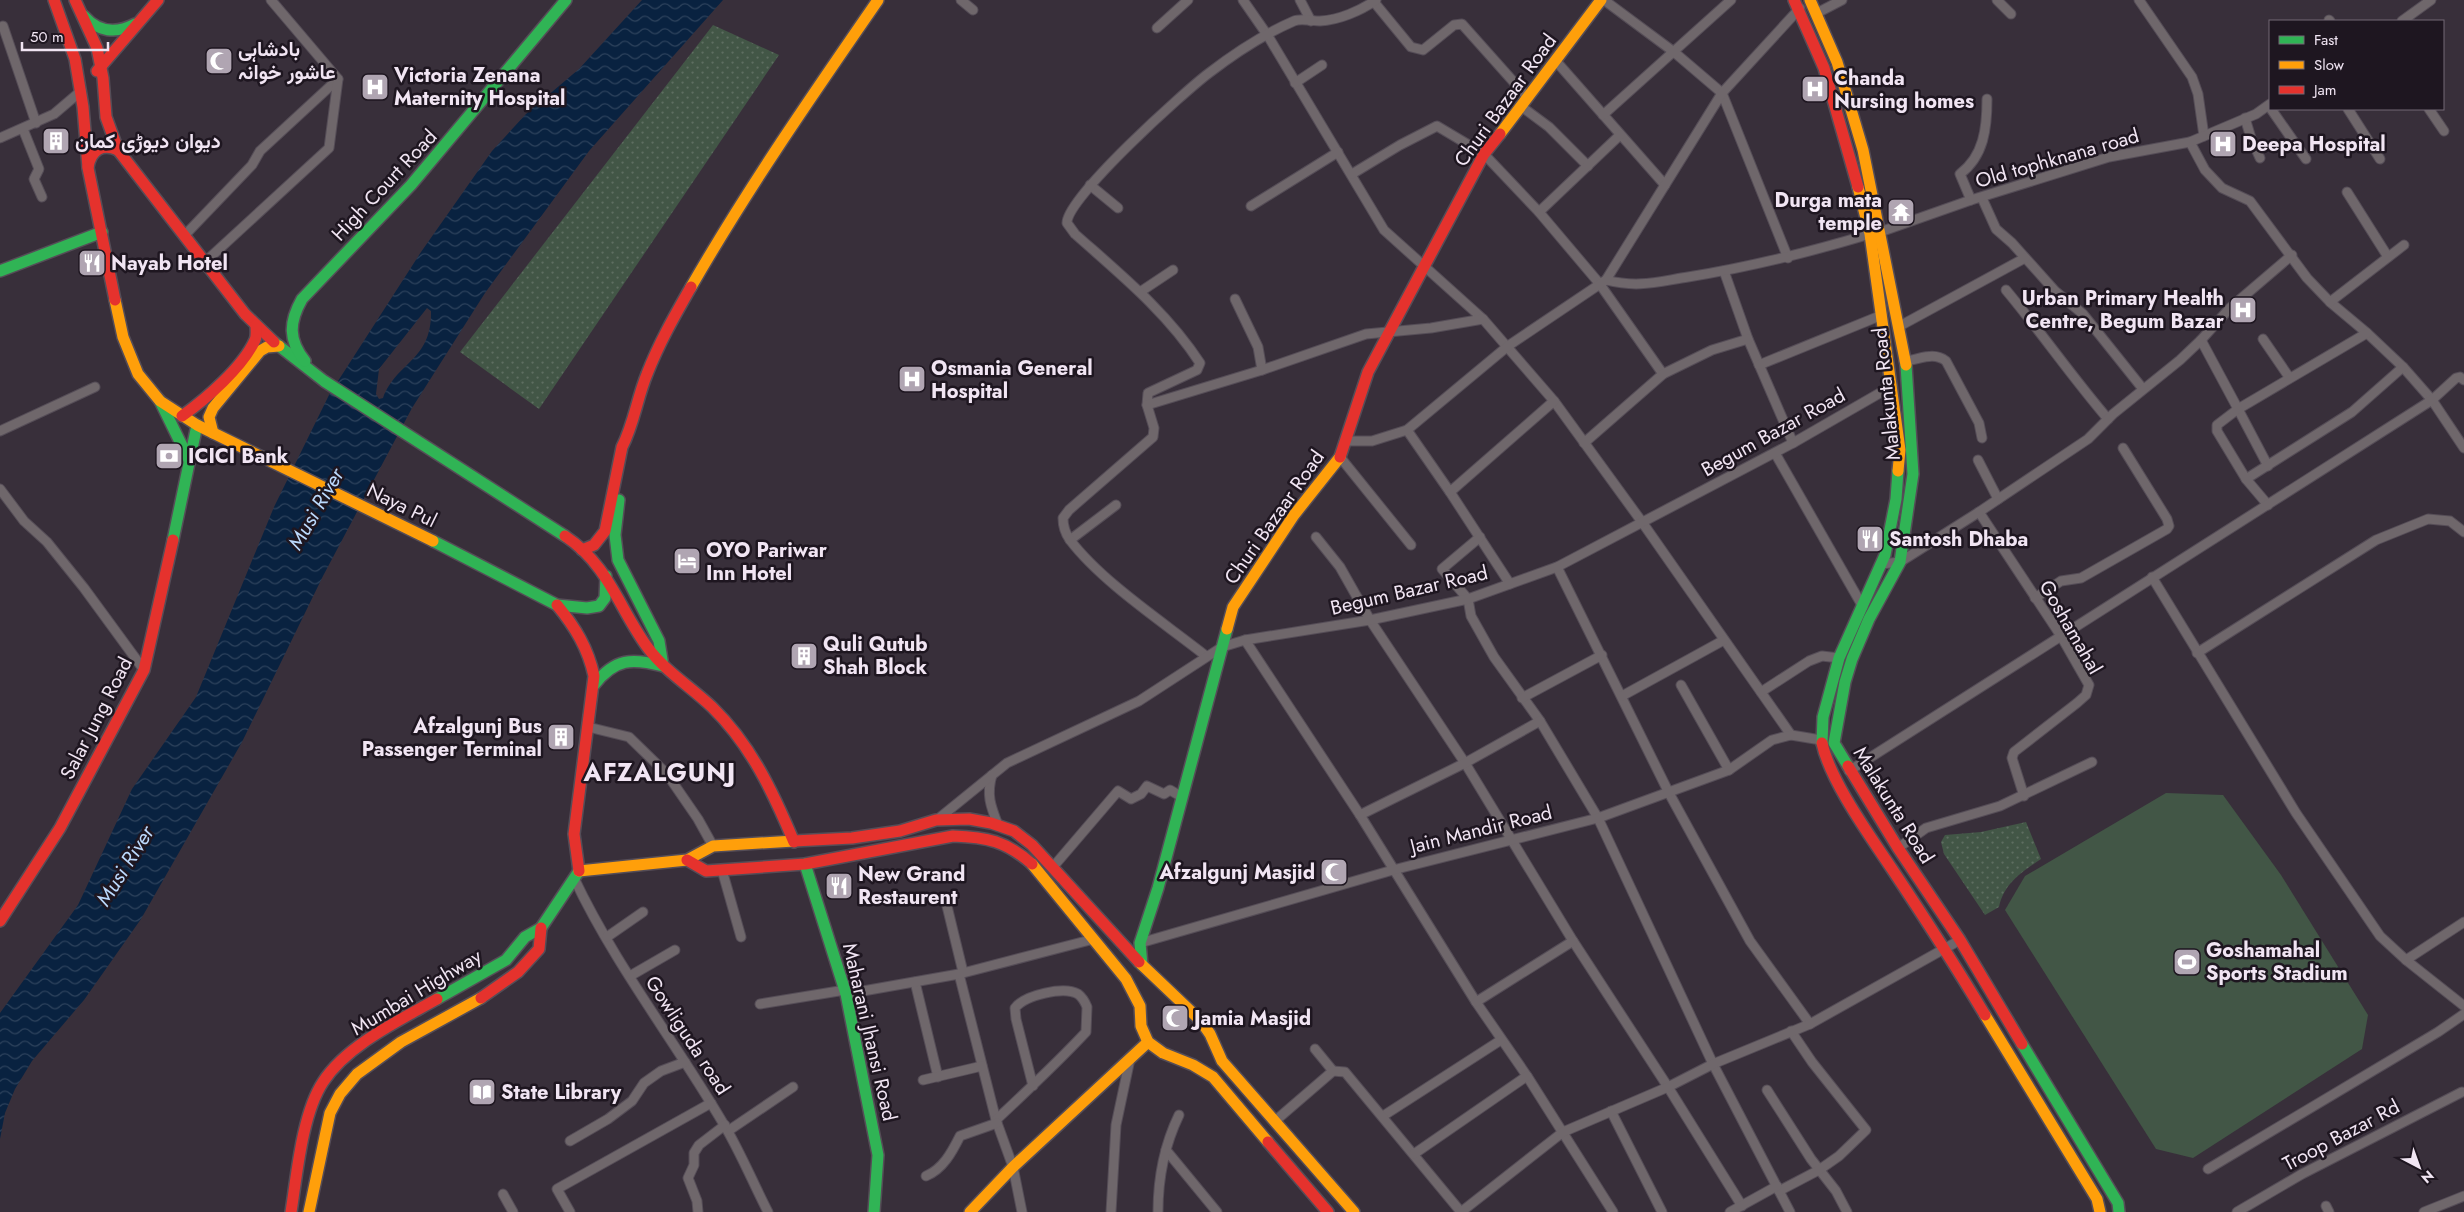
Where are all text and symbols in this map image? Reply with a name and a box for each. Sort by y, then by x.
scale bar [22,20,109,52]
legend [2269,20,2444,110]
text: 50 m [30,26,64,48]
street label: Churi Bazaar Road [1447,28,1564,173]
text: Fast [2314,29,2338,51]
place label: بادشاہی عاشور خوانہ [238,35,336,87]
mosque icon: بادشاہی عاشور خوانہ [204,46,234,76]
text: Slow [2314,54,2345,76]
place label: Victoria Zenana Maternity Hospital [393,61,565,113]
place label: Chanda Nursing homes [1834,64,1974,116]
hospital icon: Victoria Zenana Maternity Hospital [360,72,390,102]
hospital icon: Chanda Nursing homes [1800,74,1830,104]
text: Jam [2312,79,2337,101]
street label: Old tophknana road [1972,121,2142,196]
street label: High Court Road [325,123,444,248]
building icon: دیوان دیوڑی کمان [41,126,71,156]
place label: دیوان دیوڑی کمان [75,127,221,156]
hospital icon: Deepa Hospital [2208,129,2238,159]
place label: Deepa Hospital [2242,130,2386,159]
place label: Durga mata temple [1775,186,1882,238]
temple icon: Durga mata temple [1886,197,1916,227]
restaurant icon: Nayab Hotel [77,248,107,278]
place label: Nayab Hotel [111,249,228,278]
place label: Urban Primary Health Centre, Begum Bazar [2022,284,2225,336]
hospital icon: Urban Primary Health Centre, Begum Bazar [2228,295,2258,325]
street label: Malakunta Road [1865,326,1908,462]
place label: Osmania General Hospital [931,354,1093,406]
hospital icon: Osmania General Hospital [897,364,927,394]
street label: Begum Bazar Road [1696,381,1850,484]
bank icon: ICICI Bank [154,441,184,471]
place label: ICICI Bank [188,442,289,471]
street label: Churi Bazaar Road [1217,444,1332,590]
water label: Musi River [281,462,352,555]
street label: Naya Pul [362,476,442,535]
restaurant icon: Santosh Dhaba [1855,524,1885,554]
place label: Santosh Dhaba [1889,525,2028,554]
place label: OYO Pariwar Inn Hotel [706,536,828,588]
hotel icon: OYO Pariwar Inn Hotel [672,546,702,576]
street label: Begum Bazar Road [1328,558,1491,623]
street label: Goshamahal [2032,575,2109,680]
place label: Quli Qutub Shah Block [823,630,928,682]
building icon: Quli Qutub Shah Block [789,641,819,671]
street label: Salar Jung Road [53,652,140,785]
place label: Afzalgunj Bus Passenger Terminal [362,712,542,764]
building icon: Afzalgunj Bus Passenger Terminal [546,722,576,752]
street label: Malakunta Road [1846,741,1941,869]
district label: AFZALGUNJ [583,754,736,790]
street label: Jain Mandir Road [1404,798,1555,862]
water label: Musi River [88,819,162,912]
mosque icon: Afzalgunj Masjid [1319,857,1349,887]
place label: Afzalgunj Masjid [1158,858,1315,887]
place label: New Grand Restaurent [858,860,965,912]
restaurant icon: New Grand Restaurent [824,871,854,901]
place label: Goshamahal Sports Stadium [2206,936,2348,988]
street label: Maharani Jhansi Road [835,940,904,1124]
street label: Mumbai Highway [345,942,487,1043]
sports icon: Goshamahal Sports Stadium [2172,947,2202,977]
street label: Gowliguda road [638,970,737,1101]
mosque icon: Jamia Masjid [1160,1003,1190,1033]
place label: Jamia Masjid [1190,1004,1311,1033]
library icon: State Library [467,1077,497,1107]
place label: State Library [501,1078,622,1107]
street label: Troop Bazar Rd [2278,1092,2405,1178]
north arrow [2394,1142,2444,1192]
text: N [2417,1166,2438,1188]

